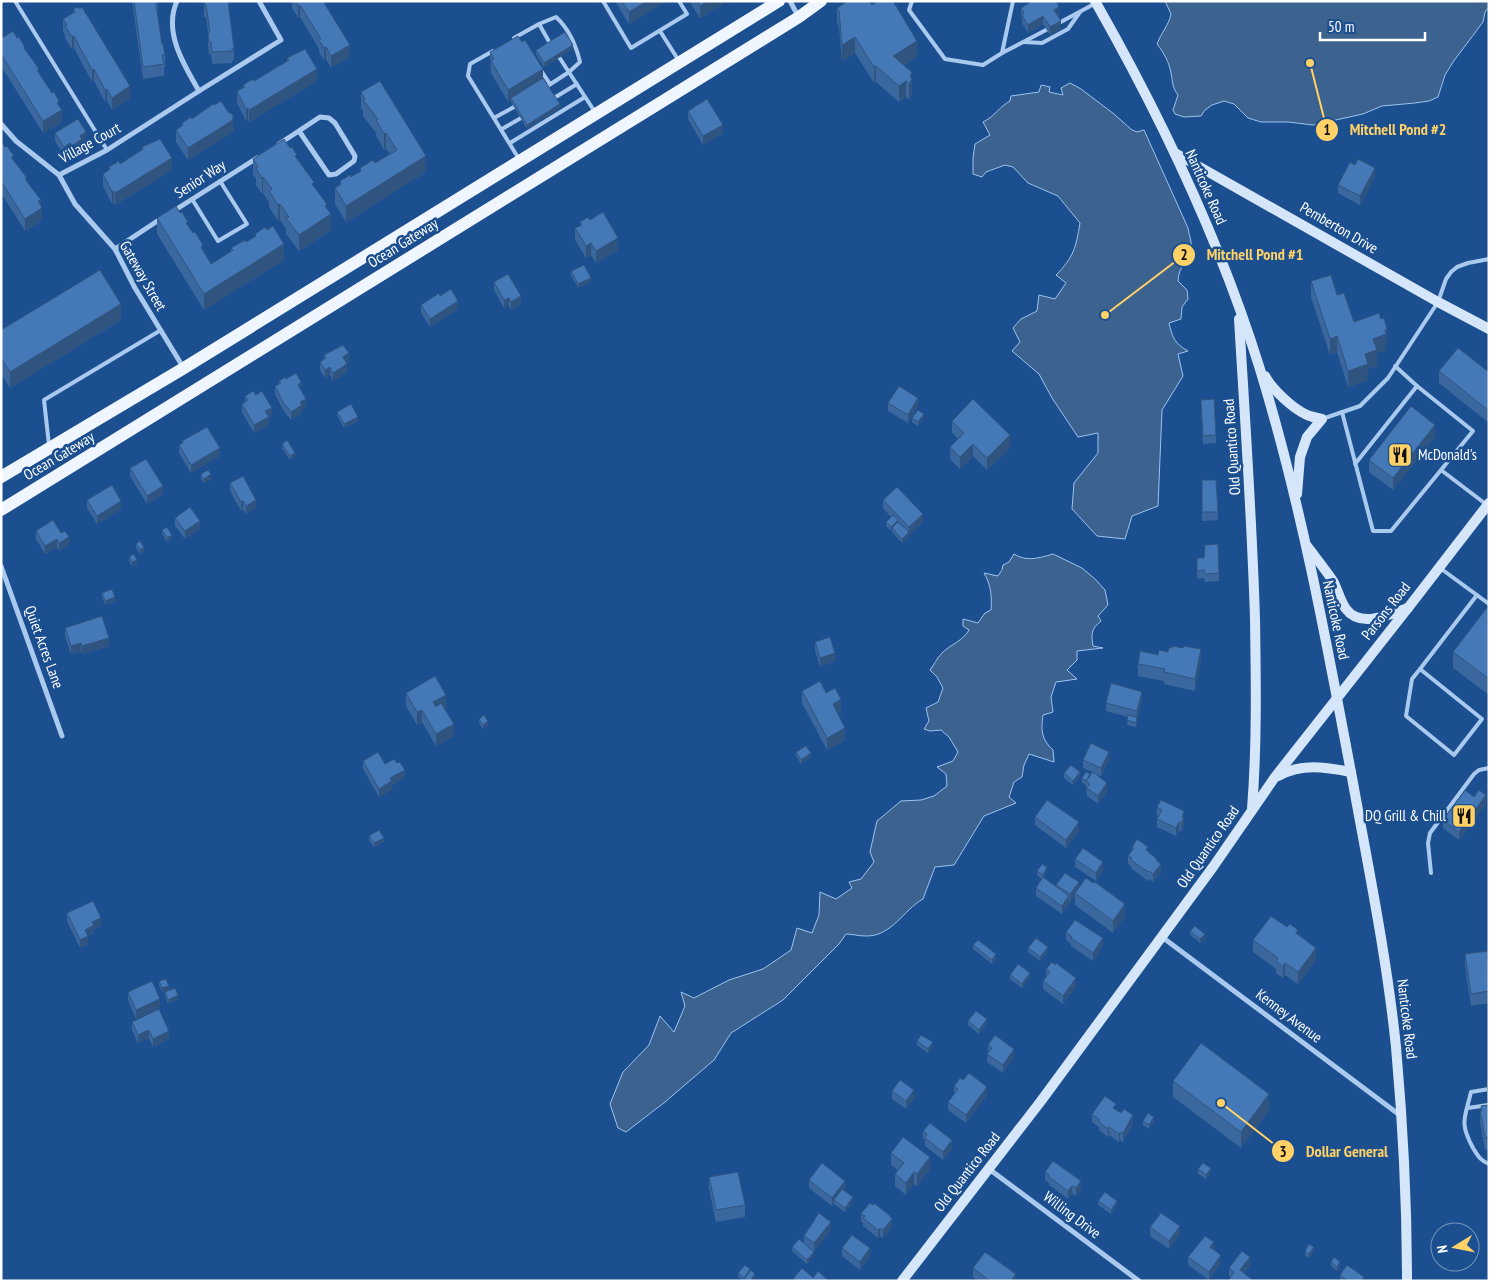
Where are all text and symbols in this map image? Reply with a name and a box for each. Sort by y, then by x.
scale bar [1320,10,1425,42]
text: 50 m [1328,17,1354,36]
callout: Mitchell Pond #2 [1314,114,1456,145]
street label: Village Court [55,118,124,168]
text: Mitchell Pond #2 [1350,119,1446,139]
text: 1 [1323,120,1331,139]
street label: Nanticoke Road [1181,146,1231,227]
street label: Senior Way [171,155,229,202]
street label: Pemberton Drive [1297,198,1382,258]
street label: Ocean Gateway [364,213,442,272]
street label: Gateway Street [116,237,171,314]
callout: Mitchell Pond #1 [1172,239,1314,270]
text: Mitchell Pond #1 [1207,244,1303,264]
text: 2 [1180,245,1188,264]
street label: Old Quantico Road [1219,398,1244,496]
street label: Ocean Gateway [20,427,98,484]
restaurant icon: McDonald's [1387,442,1413,468]
place label: McDonald's [1418,445,1477,464]
street label: Parsons Road [1357,578,1414,644]
street label: Nanticoke Road [1319,579,1354,661]
street label: Quiet Acres Lane [21,603,68,691]
street label: Old Quantico Road [1172,802,1243,892]
restaurant icon: DQ Grill & Chill [1451,803,1477,829]
place label: DQ Grill & Chill [1365,806,1446,825]
street label: Nanticoke Road [1393,978,1422,1060]
street label: Kenney Avenue [1252,985,1326,1047]
street label: Old Quantico Road [929,1128,1004,1216]
callout: Dollar General [1271,1136,1398,1167]
text: Dollar General [1306,1141,1388,1161]
text: 3 [1279,1142,1287,1161]
street label: Willing Drive [1040,1187,1105,1242]
north arrow [1430,1222,1480,1272]
text: N [1433,1244,1452,1255]

